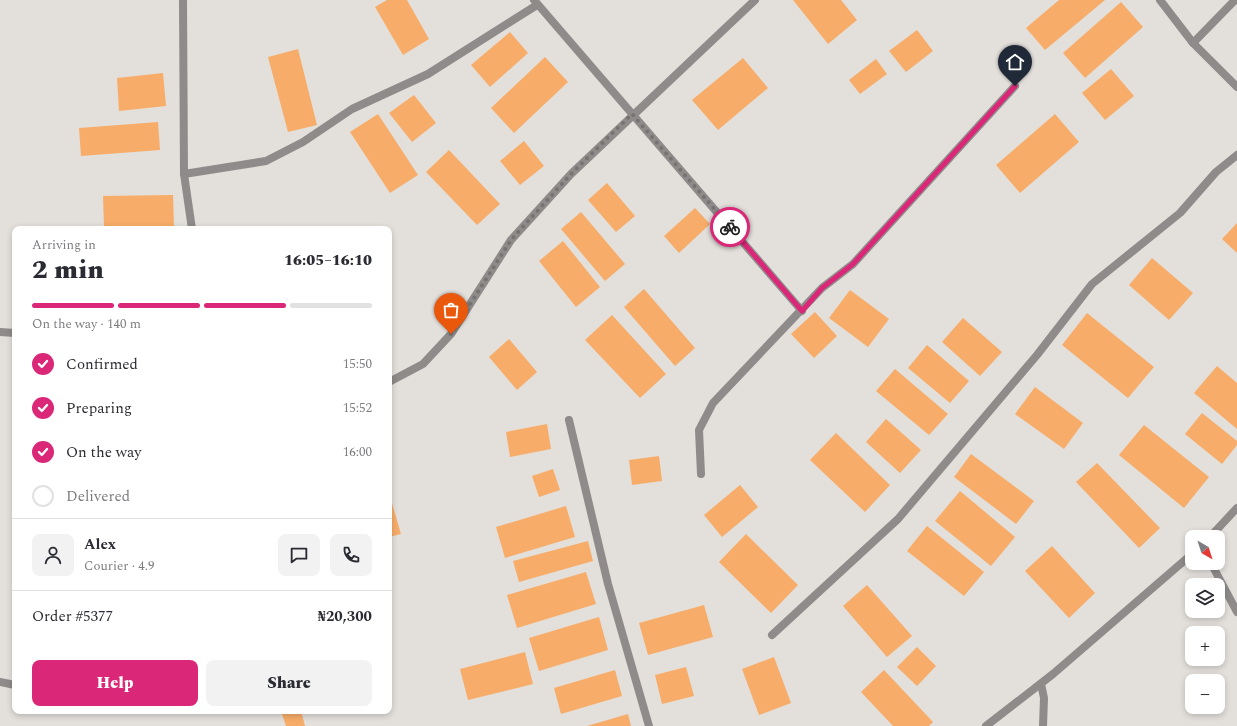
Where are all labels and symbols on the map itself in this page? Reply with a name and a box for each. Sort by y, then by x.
pin [998,45,1032,86]
courier [710,207,750,247]
pin [434,293,468,334]
north arrow [1185,530,1225,570]

